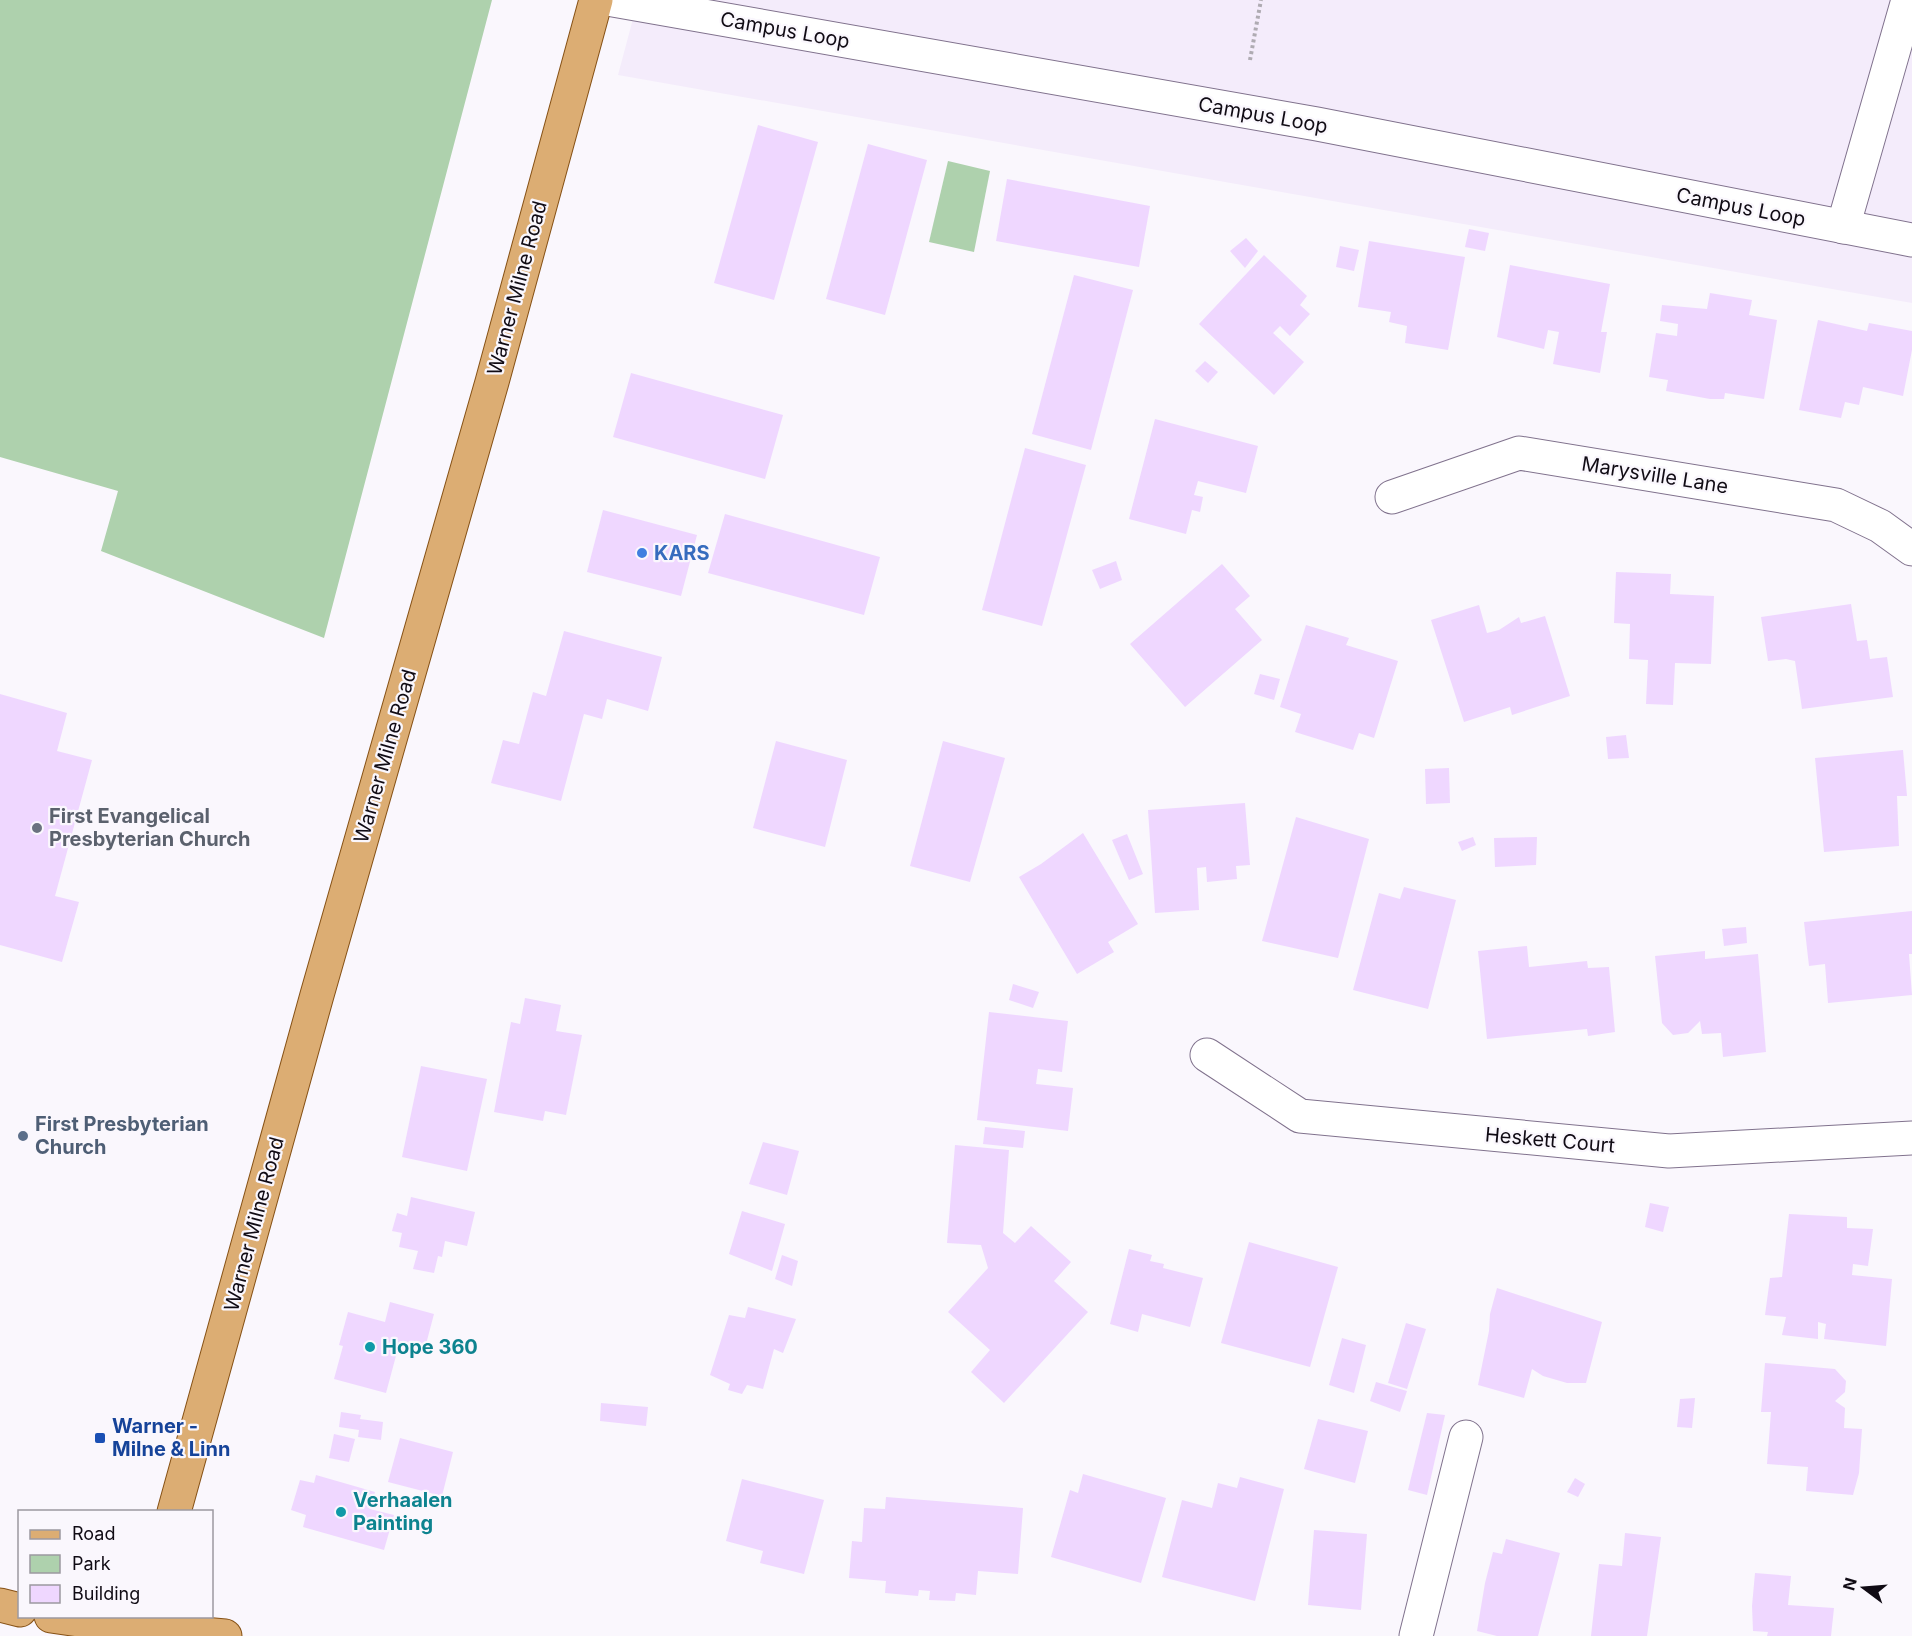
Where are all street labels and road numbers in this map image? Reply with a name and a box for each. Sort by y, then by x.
street label: Campus Loop [718,7,852,53]
street label: Campus Loop [1196,92,1330,138]
street label: Campus Loop [1674,183,1808,231]
street label: Warner Milne Road [482,198,552,378]
street label: Marysville Lane [1580,452,1730,498]
street label: Warner Milne Road [349,666,421,846]
street label: Heskett Court [1484,1122,1616,1158]
street label: Warner Milne Road [219,1134,289,1314]

